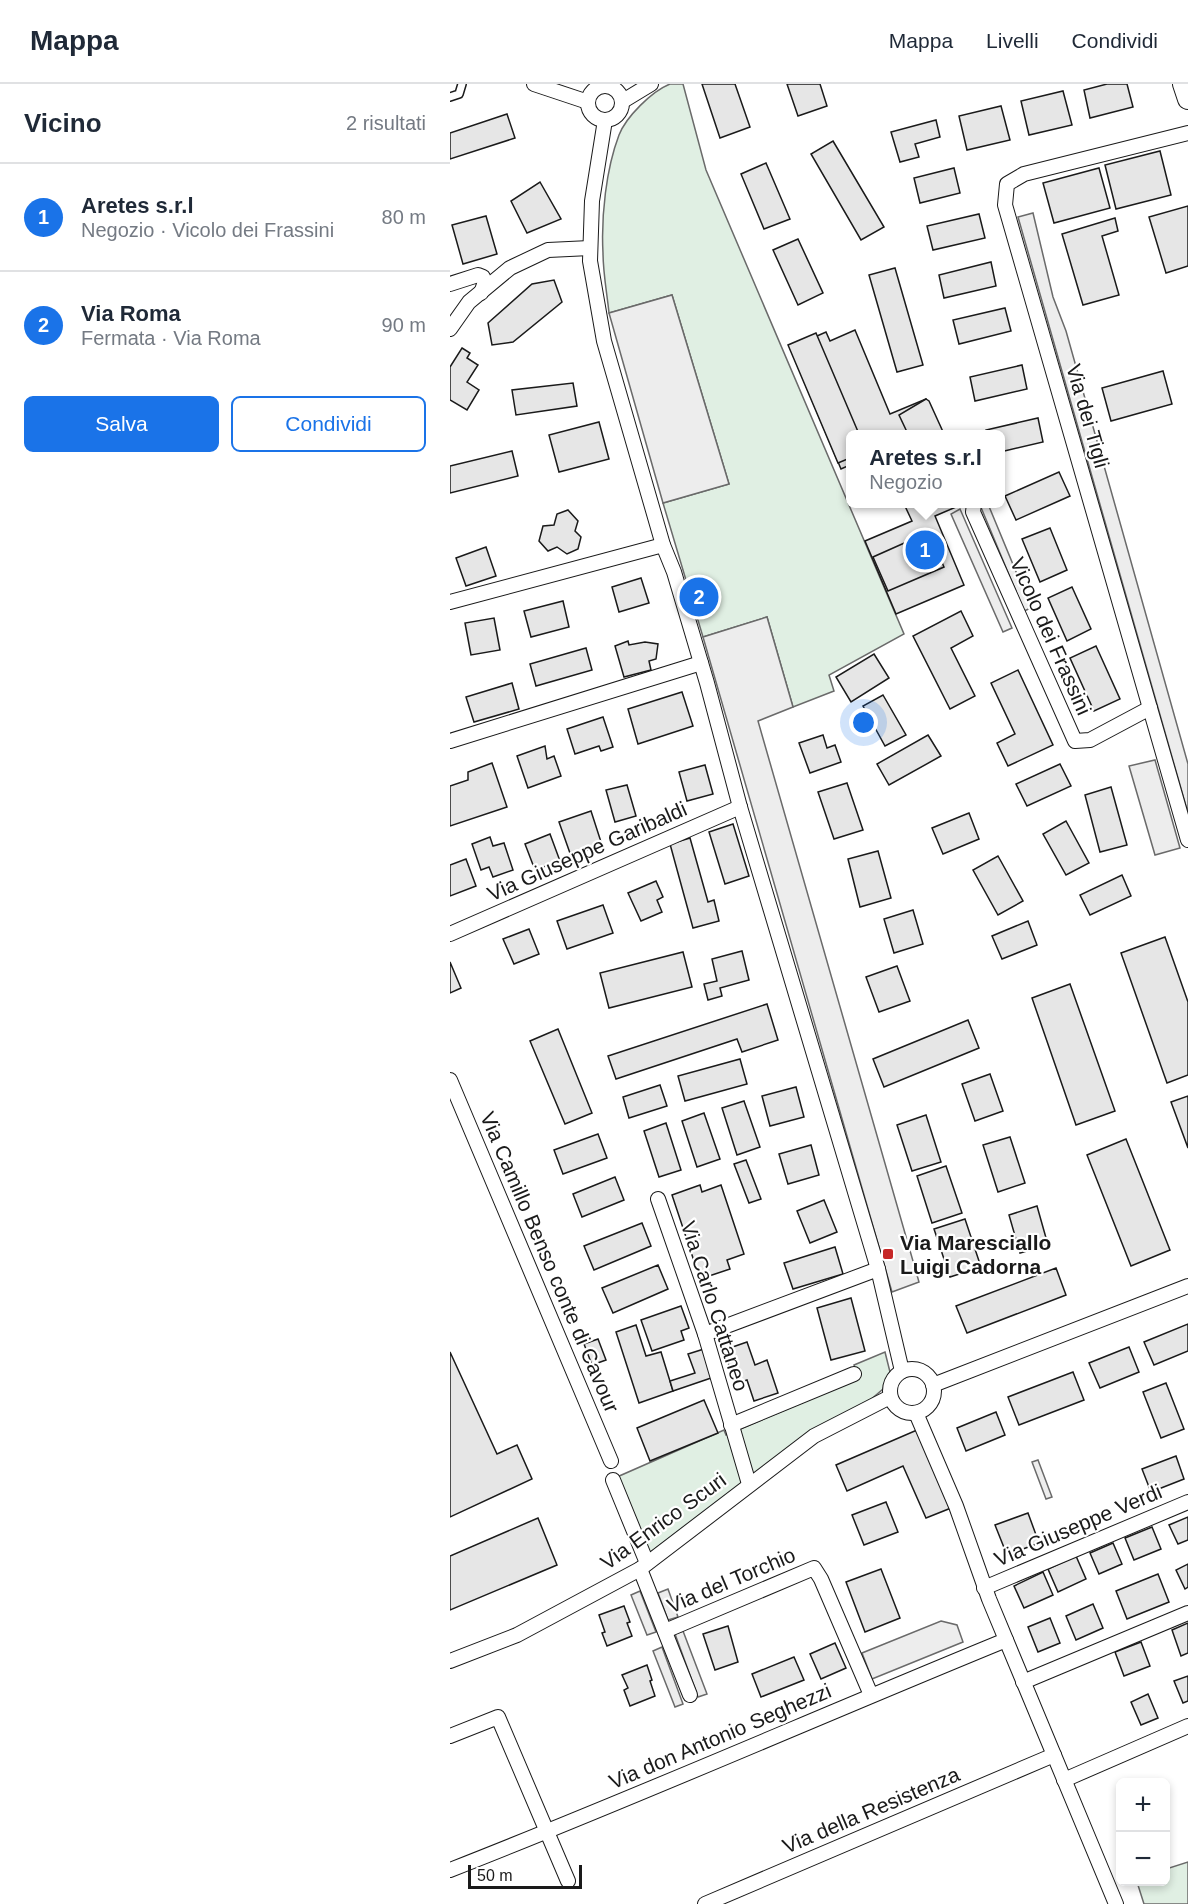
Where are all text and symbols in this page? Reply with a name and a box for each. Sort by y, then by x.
text: Mappa [30,25,119,56]
text: Mappa [889,29,953,52]
text: Livelli [986,29,1039,52]
text: Condividi [1072,29,1158,52]
text: Vicino [24,108,102,138]
text: 2 risultati [346,112,426,134]
text: Aretes s.r.l [81,193,194,218]
text: 1 [38,206,49,228]
text: 80 m [382,206,426,228]
text: Negozio · Vicolo dei Frassini [81,219,334,241]
text: Via Roma [81,301,181,326]
text: 2 [38,314,49,336]
text: 90 m [382,314,426,336]
text: Fermata · Via Roma [81,327,261,349]
street label: Via dei Tigli [1062,361,1114,471]
button: Salva [24,396,219,452]
button: Condividi [231,396,426,452]
popup [846,430,1005,508]
text: Aretes s.r.l [869,445,982,470]
text: Negozio [869,471,943,493]
pin: 1 [906,528,944,572]
street label: Vicolo dei Frassini [1006,554,1096,718]
pin: 2 [680,574,718,620]
your location [849,708,878,737]
street label: Via Giuseppe Garibaldi [484,797,690,905]
street label: Via Camillo Benso conte di Cavour [476,1108,624,1416]
street label: Via Carlo Cattaneo [677,1218,753,1394]
place label: Via Maresciallo Luigi Cadorna [900,1231,1051,1278]
marker: Via Maresciallo Luigi Cadorna [881,1247,895,1261]
street label: Via Enrico Scuri [596,1468,730,1574]
street label: Via Giuseppe Verdi [991,1479,1165,1571]
street label: Via del Torchio [663,1543,799,1617]
street label: Via don Antonio Seghezzi [606,1679,834,1793]
street label: Via della Resistenza [779,1762,963,1858]
map controls [1116,1778,1170,1886]
button: + [1116,1778,1170,1832]
button: − [1116,1832,1170,1886]
scale bar [468,1862,582,1890]
text: 50 m [477,1867,513,1884]

